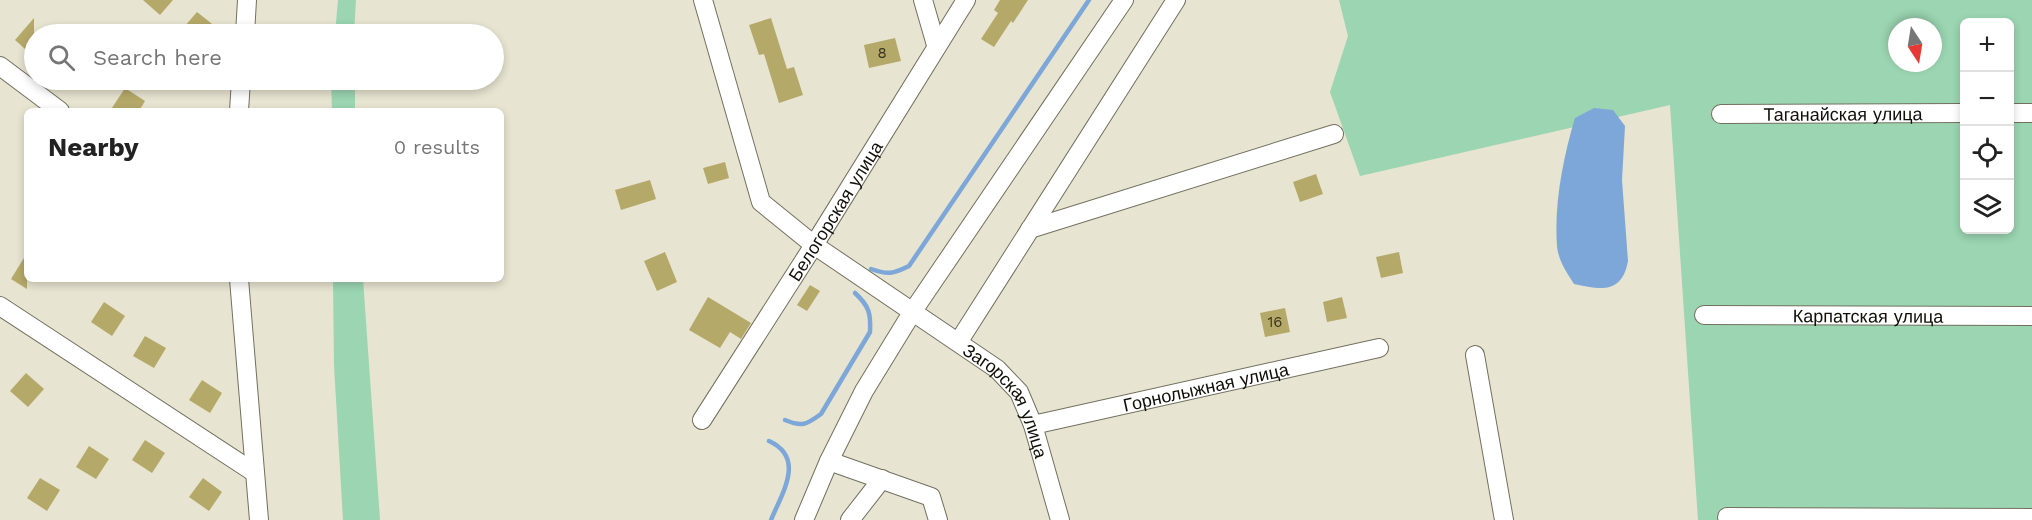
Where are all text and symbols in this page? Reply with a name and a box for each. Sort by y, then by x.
north arrow [1888,18,1942,72]
map controls [1960,18,2014,234]
button: + [1960,18,2014,72]
search box [24,24,504,90]
icon: search [45,41,78,74]
house number: 8 [877,44,887,62]
text: Search here [93,45,222,70]
button: − [1960,72,2014,126]
street label: Таганайская улица [1763,103,1924,124]
button: locate [1960,126,2014,180]
text: Nearby [48,132,139,162]
text: 0 results [394,135,480,159]
street label: Белогорская улица [783,136,887,285]
button: layers [1960,180,2014,234]
street label: Карпатская улица [1793,305,1944,326]
house number: 16 [1268,313,1282,331]
street label: Загорская улица [959,339,1053,461]
street label: Горнолыжная улица [1121,358,1292,415]

